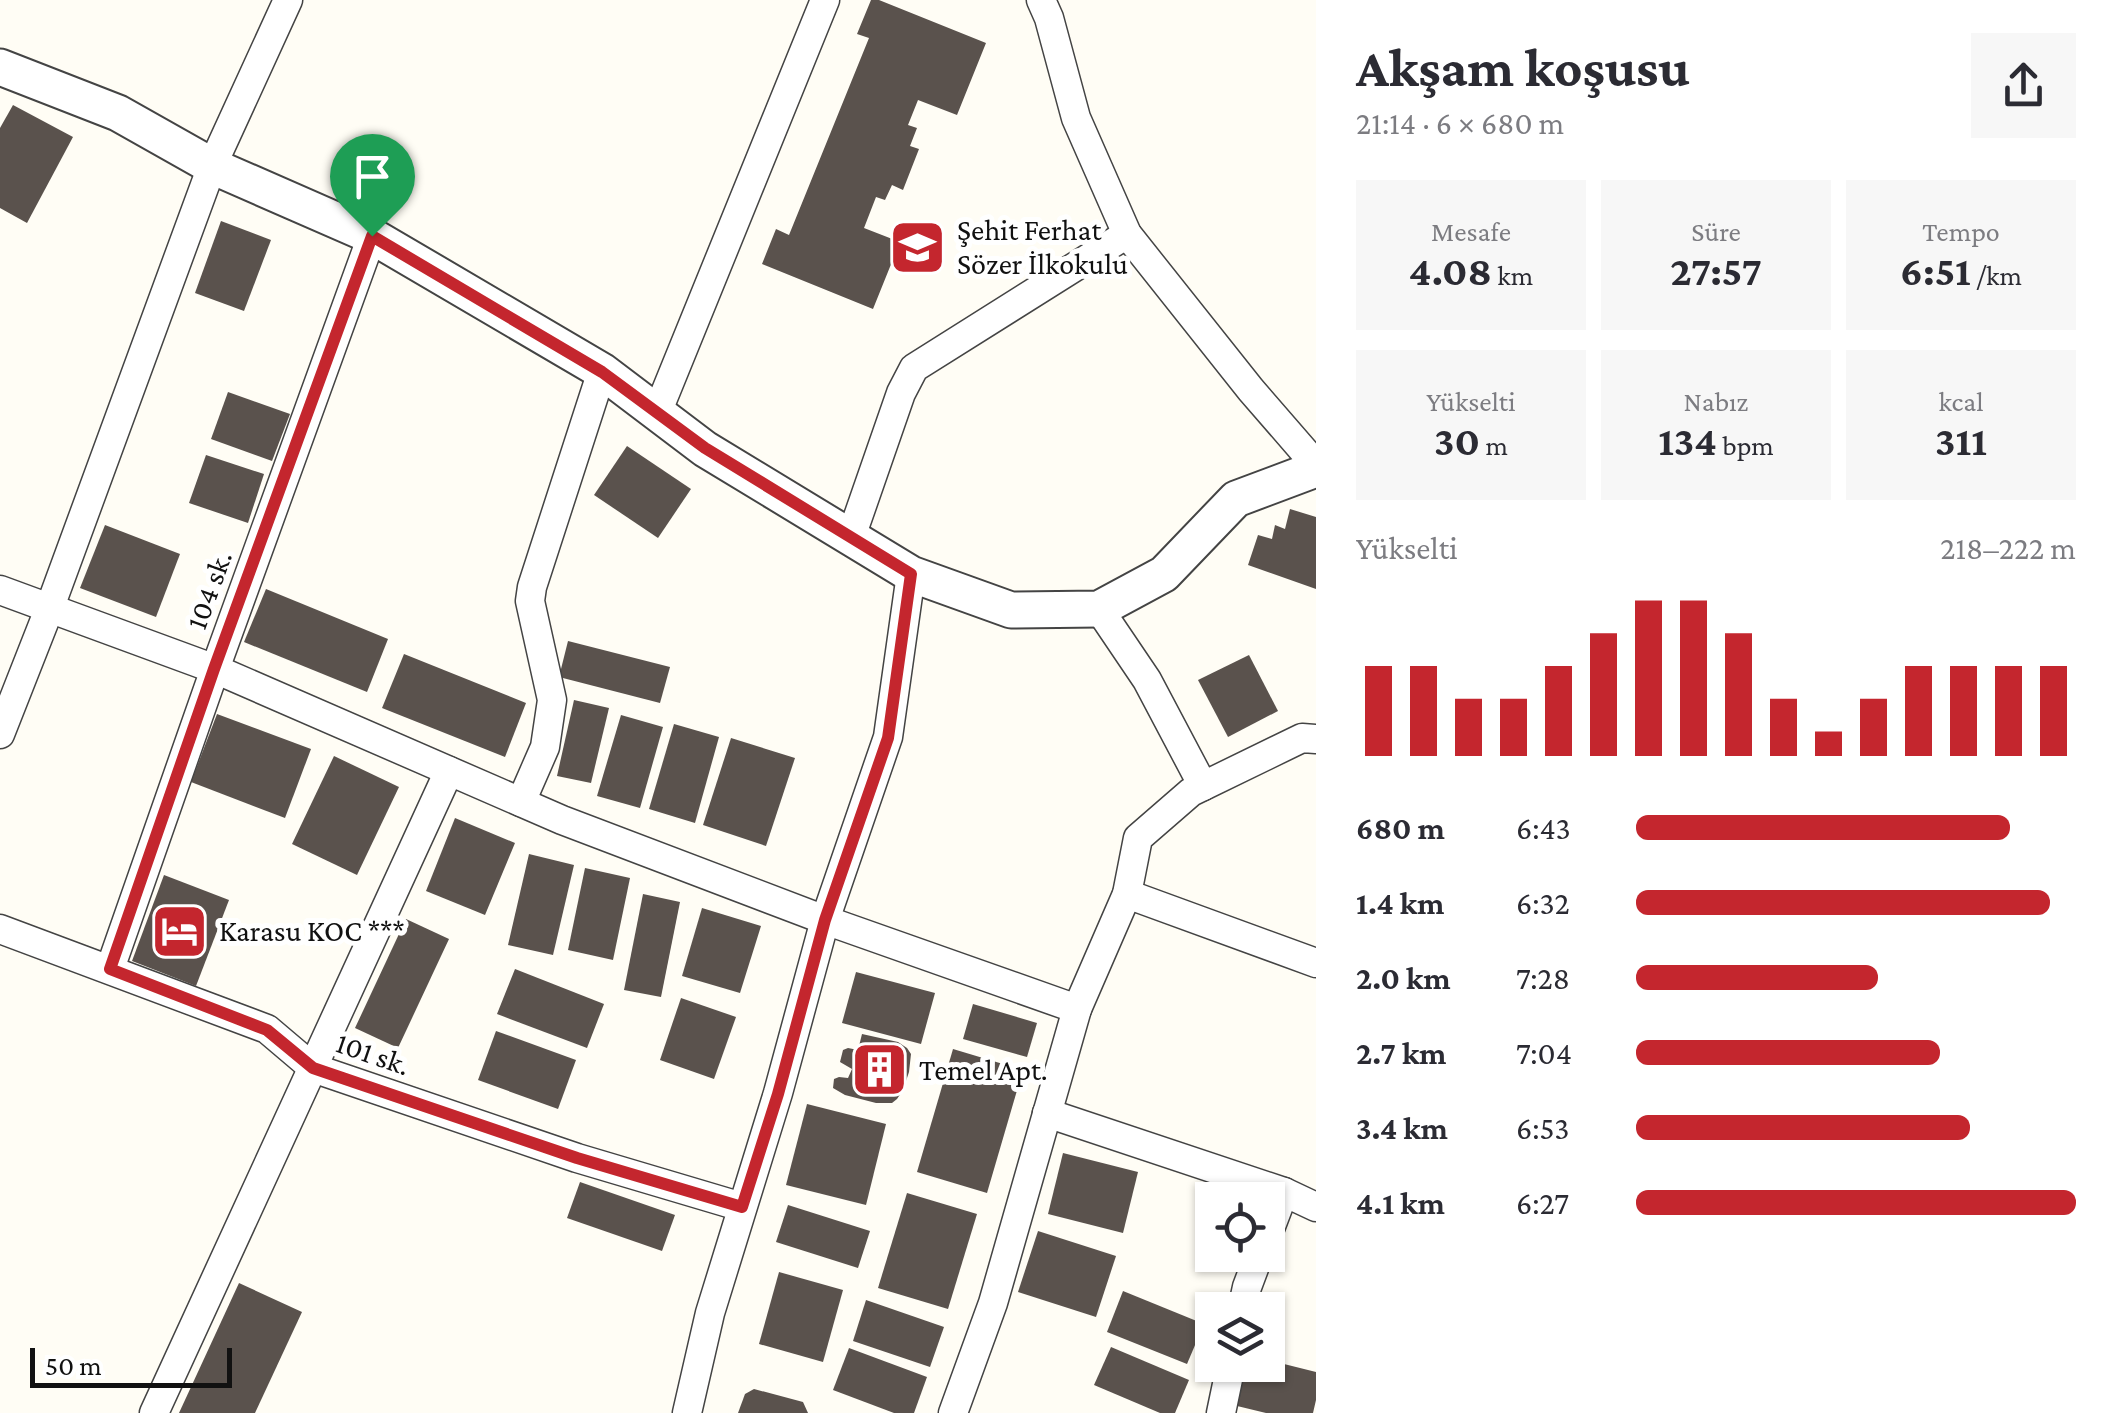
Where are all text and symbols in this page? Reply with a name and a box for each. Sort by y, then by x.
button: share [1971,33,2076,138]
text: Akşam koşusu [1356,37,1690,98]
text: 21:14 · 6 × 680 m [1356,105,1564,141]
pin [330,134,415,237]
icon: arrive [345,149,400,204]
place label: Şehit Ferhat Sözer İlkokulu [957,213,1128,280]
text: Mesafe [1431,216,1511,247]
text: Süre [1691,216,1741,247]
text: Tempo [1922,216,2000,247]
school or university icon: Şehit Ferhat Sözer İlkokulu [888,217,948,277]
text: 4.08 [1409,247,1492,294]
text: 27:57 [1670,247,1762,294]
text: 6:51 [1900,247,1971,294]
text: km [1492,260,1533,291]
text: /km [1971,260,2022,291]
text: Yükselti [1427,386,1515,417]
text: Nabız [1684,386,1748,417]
text: kcal [1938,386,1984,417]
text: 30 [1434,417,1480,464]
text: 134 [1658,417,1717,464]
text: 311 [1935,417,1987,464]
text: m [1480,430,1508,461]
text: bpm [1717,430,1774,461]
text: Yükselti [1356,530,1458,566]
text: 218–222 m [1940,530,2076,566]
street label: 104 sk. [179,546,238,634]
text: 680 m [1356,810,1445,846]
text: 6:43 [1516,810,1571,846]
text: 1.4 km [1356,885,1444,921]
text: 6:32 [1516,885,1570,921]
hotel icon: Karasu KOC *** [150,901,210,961]
place label: Karasu KOC *** [219,914,405,947]
text: 2.0 km [1356,960,1451,996]
text: 7:28 [1516,960,1570,996]
street label: 101 sk. [332,1026,414,1081]
text: 2.7 km [1356,1035,1446,1071]
text: 7:04 [1516,1035,1572,1071]
building icon: Temel Apt. [850,1040,910,1100]
place label: Temel Apt. [919,1053,1048,1087]
text: 3.4 km [1356,1110,1448,1146]
text: 6:53 [1516,1110,1569,1146]
map controls [1195,1182,1285,1382]
button: locate [1195,1182,1285,1272]
text: 4.1 km [1356,1185,1445,1221]
text: 6:27 [1516,1185,1569,1221]
button: layers [1195,1292,1285,1382]
scale bar [30,1343,232,1388]
text: 50 m [45,1350,102,1381]

